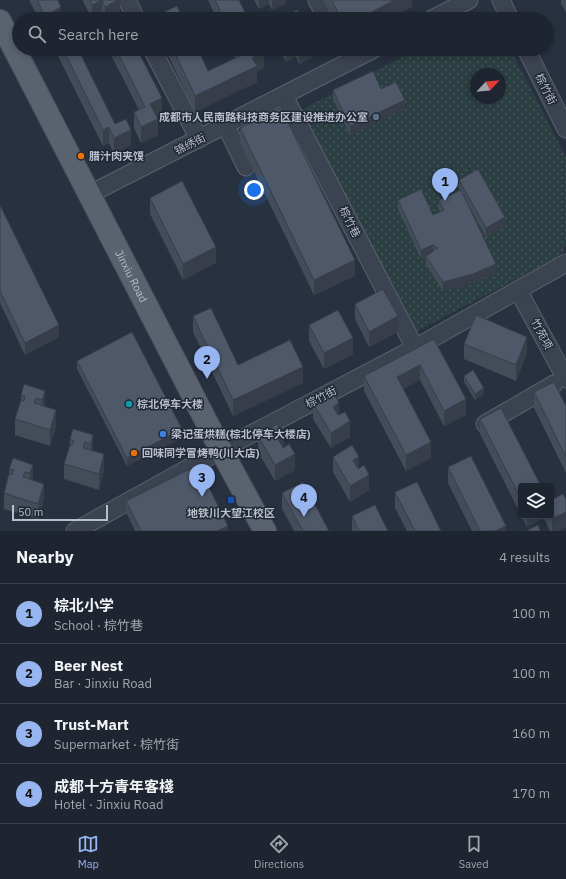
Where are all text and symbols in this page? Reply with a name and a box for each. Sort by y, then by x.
search box [12,12,554,56]
icon: search [26,23,48,45]
text: Search here [58,25,138,44]
north arrow [470,68,506,104]
street label: 棕竹街 [532,71,560,107]
place label: 成都市人民南路科技商务区建设推进办公室 [159,110,368,124]
marker: 成都市人民南路科技商务区建设推进办公室 [371,112,381,122]
street label: 锦绣街 [172,130,208,158]
place label: 腊汁肉夹馍 [89,149,144,163]
marker: 腊汁肉夹馍 [76,151,86,161]
pin: 1 [432,168,458,201]
your location [244,180,264,200]
street label: 棕竹巷 [336,204,364,240]
street label: Jinxiu Road [112,248,151,305]
street label: 竹苑项 [528,316,556,352]
pin: 2 [194,346,220,379]
street label: 棕竹街 [303,383,339,411]
place label: 棕北停车大楼 [137,397,203,411]
marker: 棕北停车大楼 [124,399,134,409]
place label: 梁记蛋烘糕(棕北停车大楼店) [171,427,311,441]
marker: 梁记蛋烘糕(棕北停车大楼店) [158,429,168,439]
place label: 回味同学冒烤鸭(川大店) [142,446,260,460]
marker: 回味同学冒烤鸭(川大店) [129,448,139,458]
pin: 3 [189,464,215,497]
map controls [518,483,554,519]
button: layers [518,483,554,519]
pin: 4 [291,484,317,517]
marker: 地铁川大望江校区 [226,495,236,505]
scale bar [12,503,108,522]
text: 50 m [18,505,43,519]
place label: 地铁川大望江校区 [187,506,275,520]
text: Nearby [16,546,74,568]
text: 4 results [499,549,550,566]
text: 棕北小学 [54,596,114,615]
text: 1 [25,605,33,622]
text: 100 m [512,605,550,622]
text: School · 棕竹巷 [54,617,143,634]
text: Beer Nest [54,656,123,675]
text: 2 [25,665,33,682]
text: 100 m [512,665,550,682]
text: Bar · Jinxiu Road [54,675,152,692]
text: Trust-Mart [54,715,129,734]
text: 3 [25,725,33,742]
text: 160 m [512,725,550,742]
text: Supermarket · 棕竹街 [54,736,179,753]
text: 成都十方青年客棧 [54,777,174,796]
text: 4 [25,785,33,802]
text: 170 m [512,785,550,802]
text: Hotel · Jinxiu Road [54,796,163,813]
tab: Map [77,833,99,871]
tab: Directions [254,833,304,871]
tab: Saved [459,833,489,871]

